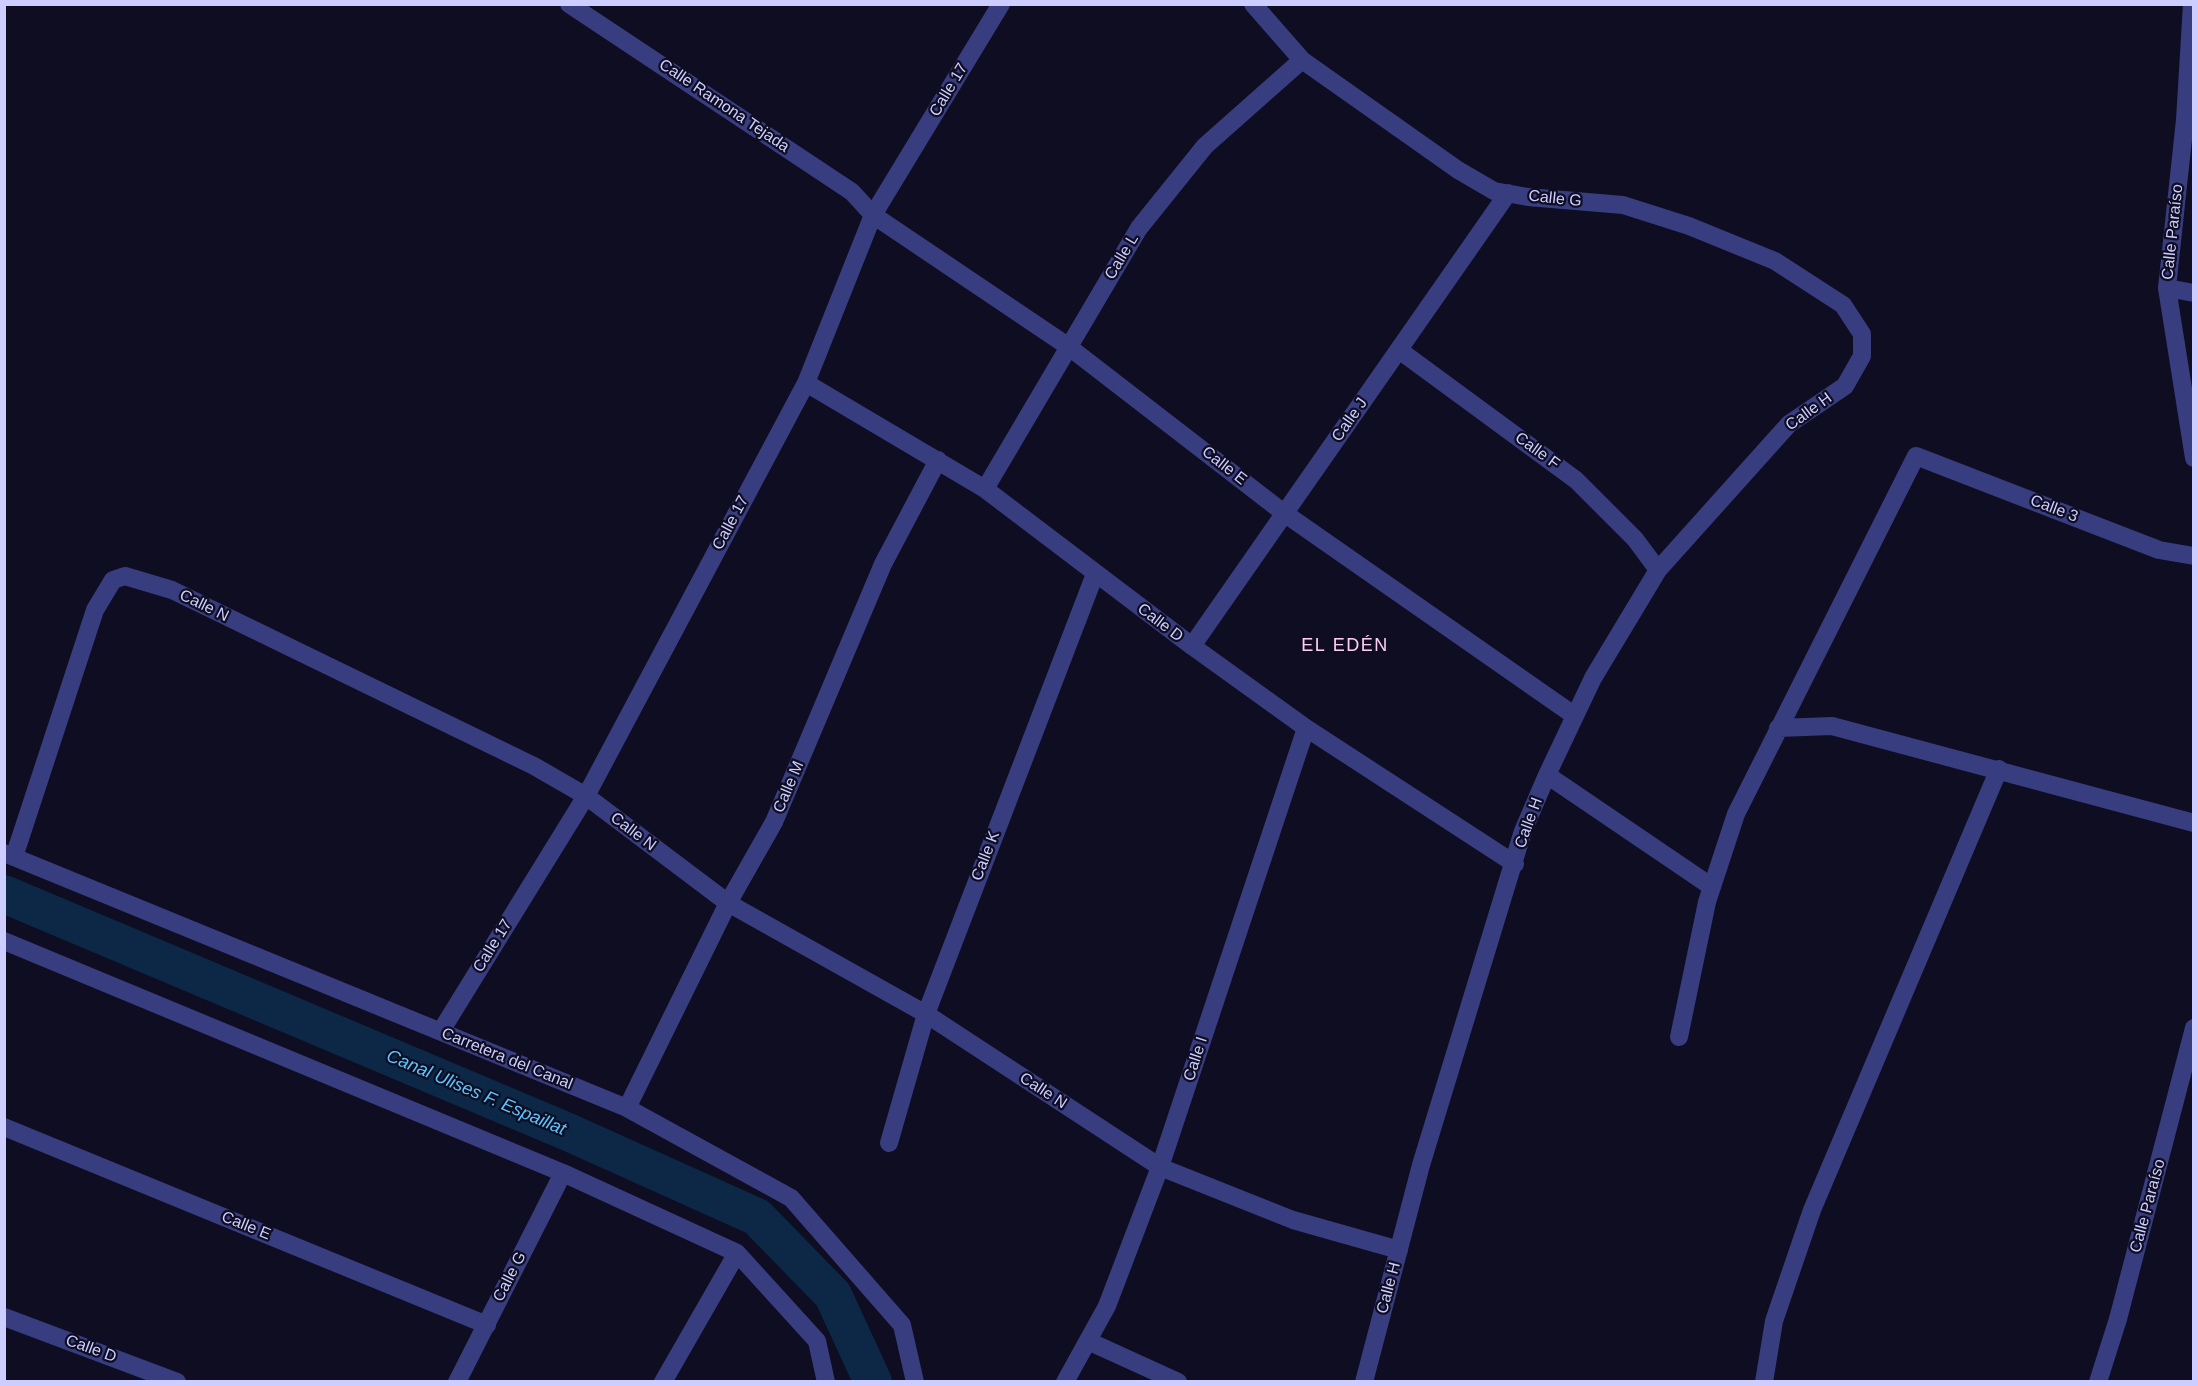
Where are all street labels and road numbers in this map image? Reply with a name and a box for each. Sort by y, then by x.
street label: Calle Ramona Tejada [655,55,793,157]
street label: Calle 17 [926,60,972,120]
street label: Calle Paraíso [2158,183,2188,281]
street label: Calle G [1527,187,1583,211]
street label: Calle L [1101,231,1143,283]
street label: Calle H [1782,389,1836,435]
street label: Calle J [1328,394,1372,446]
street label: Calle F [1511,428,1563,474]
street label: Calle E [1198,443,1250,489]
street label: Calle 3 [2027,491,2081,527]
street label: Calle 17 [709,493,753,553]
street label: Calle N [176,586,232,626]
street label: Calle D [1133,600,1187,646]
street label: Calle M [770,758,808,816]
street label: Calle H [1511,795,1547,851]
street label: Calle N [606,809,660,855]
street label: Calle K [968,828,1004,884]
street label: Calle 17 [469,916,517,976]
street label: Carretera del Canal [439,1024,575,1094]
street label: Calle I [1180,1034,1212,1084]
street label: Calle N [1016,1069,1070,1113]
street label: Calle Paraíso [2126,1157,2170,1255]
street label: Calle E [218,1207,274,1245]
street label: Calle G [489,1249,531,1305]
street label: Calle H [1373,1260,1405,1316]
street label: Calle D [63,1331,119,1367]

